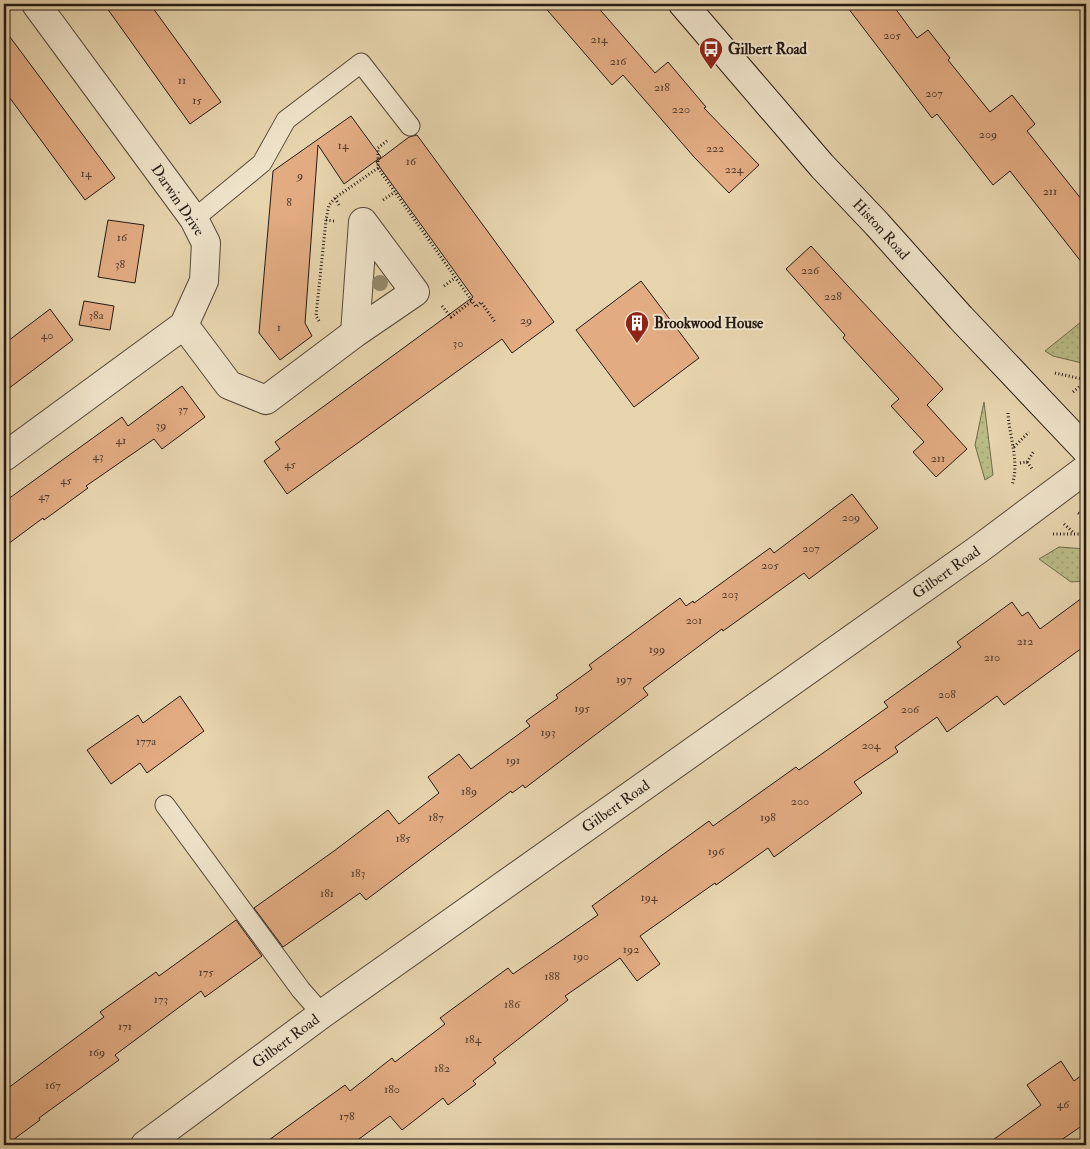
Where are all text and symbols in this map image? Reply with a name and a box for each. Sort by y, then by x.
house number: 205 [883,28,901,43]
house number: 214 [591,32,608,47]
bus stop icon: Gilbert Road [698,36,724,70]
place label: Gilbert Road [728,40,808,59]
house number: 216 [610,54,627,69]
house number: 11 [178,73,186,88]
house number: 218 [654,80,670,95]
house number: 207 [925,86,943,101]
house number: 15 [192,93,202,108]
house number: 220 [672,102,690,117]
house number: 209 [979,127,997,142]
house number: 14 [338,138,349,153]
house number: 222 [706,141,724,156]
house number: 16 [406,154,417,169]
street label: Darwin Drive [147,161,209,240]
house number: 224 [725,162,744,177]
house number: 14 [81,166,92,181]
house number: 9 [296,168,303,183]
house number: 211 [1043,184,1057,199]
house number: 8 [286,195,292,210]
street label: Histon Road [848,195,914,264]
house number: 16 [117,230,128,245]
house number: 38 [115,257,125,272]
house number: 226 [801,263,820,278]
house number: 228 [824,289,842,304]
house number: 38a [88,308,105,323]
building icon: Brookwood House [624,310,650,344]
house number: 29 [520,313,532,328]
place label: Brookwood House [654,314,764,333]
house number: 1 [277,320,281,335]
house number: 40 [41,328,53,343]
house number: 30 [453,336,463,351]
house number: 37 [178,402,189,417]
house number: 39 [156,418,166,433]
house number: 41 [116,433,126,448]
house number: 43 [92,449,104,464]
house number: 211 [931,451,945,466]
house number: 45 [284,457,297,472]
house number: 45 [60,473,73,488]
house number: 47 [38,489,50,504]
house number: 209 [842,510,860,525]
house number: 207 [802,541,820,556]
street label: Gilbert Road [909,542,985,603]
house number: 205 [761,558,779,573]
house number: 203 [722,587,738,602]
house number: 201 [686,613,702,628]
house number: 212 [1017,634,1033,649]
house number: 199 [649,642,665,657]
house number: 210 [984,650,1000,665]
house number: 197 [616,672,632,687]
house number: 208 [938,687,956,702]
house number: 195 [574,701,591,716]
house number: 206 [901,702,920,717]
house number: 193 [541,725,556,740]
house number: 177a [136,734,157,749]
house number: 204 [862,738,881,753]
house number: 191 [506,753,520,768]
street label: Gilbert Road [578,776,654,837]
house number: 189 [461,784,477,799]
house number: 200 [791,794,809,809]
house number: 187 [428,810,444,825]
house number: 198 [760,810,776,825]
house number: 185 [395,831,411,846]
house number: 196 [708,844,725,859]
house number: 183 [351,866,365,881]
house number: 181 [320,886,334,901]
house number: 194 [641,890,658,905]
house number: 192 [623,942,639,957]
house number: 190 [573,949,589,964]
house number: 175 [198,965,214,980]
house number: 188 [544,969,560,984]
house number: 173 [154,992,168,1007]
house number: 186 [504,997,521,1012]
street label: Gilbert Road [249,1010,324,1072]
house number: 171 [118,1019,132,1034]
house number: 184 [465,1032,482,1047]
house number: 169 [89,1045,105,1060]
house number: 182 [434,1061,450,1076]
house number: 167 [45,1078,61,1093]
house number: 180 [384,1082,400,1097]
house number: 46 [1057,1097,1070,1112]
house number: 178 [339,1109,355,1124]

